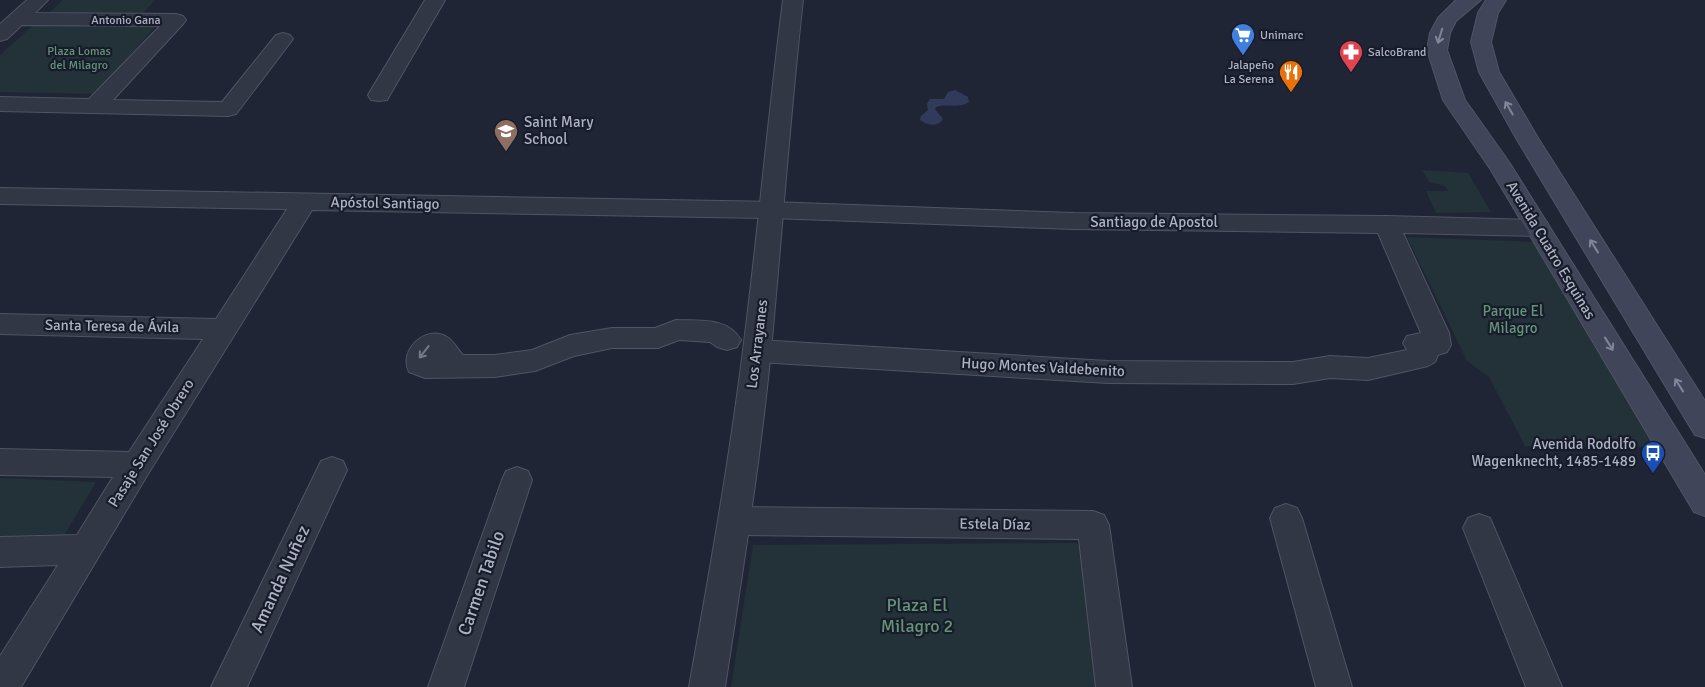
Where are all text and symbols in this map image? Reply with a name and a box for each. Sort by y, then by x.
street label: Antonio Gana [91,13,161,28]
supermarket icon: Unimarc [1230,22,1256,56]
one-way arrow [1435,27,1445,43]
place label: Unimarc [1260,28,1304,43]
pharmacy icon: SalcoBrand [1338,39,1364,73]
park label: Plaza Lomas del Milagro [47,44,111,73]
place label: SalcoBrand [1368,45,1426,60]
place label: Jalapeño La Serena [1224,58,1274,87]
restaurant icon: Jalapeño La Serena [1278,59,1304,93]
one-way arrow [1504,101,1514,115]
place label: Saint Mary School [524,113,593,148]
school or university icon: Saint Mary School [493,118,519,152]
street label: Avenida Cuatro Esquinas [1503,178,1600,323]
street label: Apóstol Santiago [330,193,440,213]
street label: Santiago de Apostol [1090,213,1218,231]
one-way arrow [1588,240,1598,254]
street label: Los Arrayanes [743,298,771,389]
park label: Parque El Milagro [1483,302,1543,337]
street label: Santa Teresa de Ávila [45,315,179,336]
one-way arrow [1604,337,1614,351]
one-way arrow [419,345,430,358]
street label: Hugo Montes Valdebenito [961,354,1125,380]
street label: Pasaje San José Obrero [104,375,198,510]
one-way arrow [1674,378,1684,392]
place label: Avenida Rodolfo Wagenknecht, 1485-1489 [1472,435,1636,470]
bus stop icon: Avenida Rodolfo Wagenknecht, 1485-1489 [1640,440,1666,474]
street label: Estela Díaz [959,514,1031,534]
street label: Amanda Nuñez [246,522,314,636]
street label: Carmen Tabilo [453,528,509,638]
park label: Plaza El Milagro 2 [881,594,953,637]

